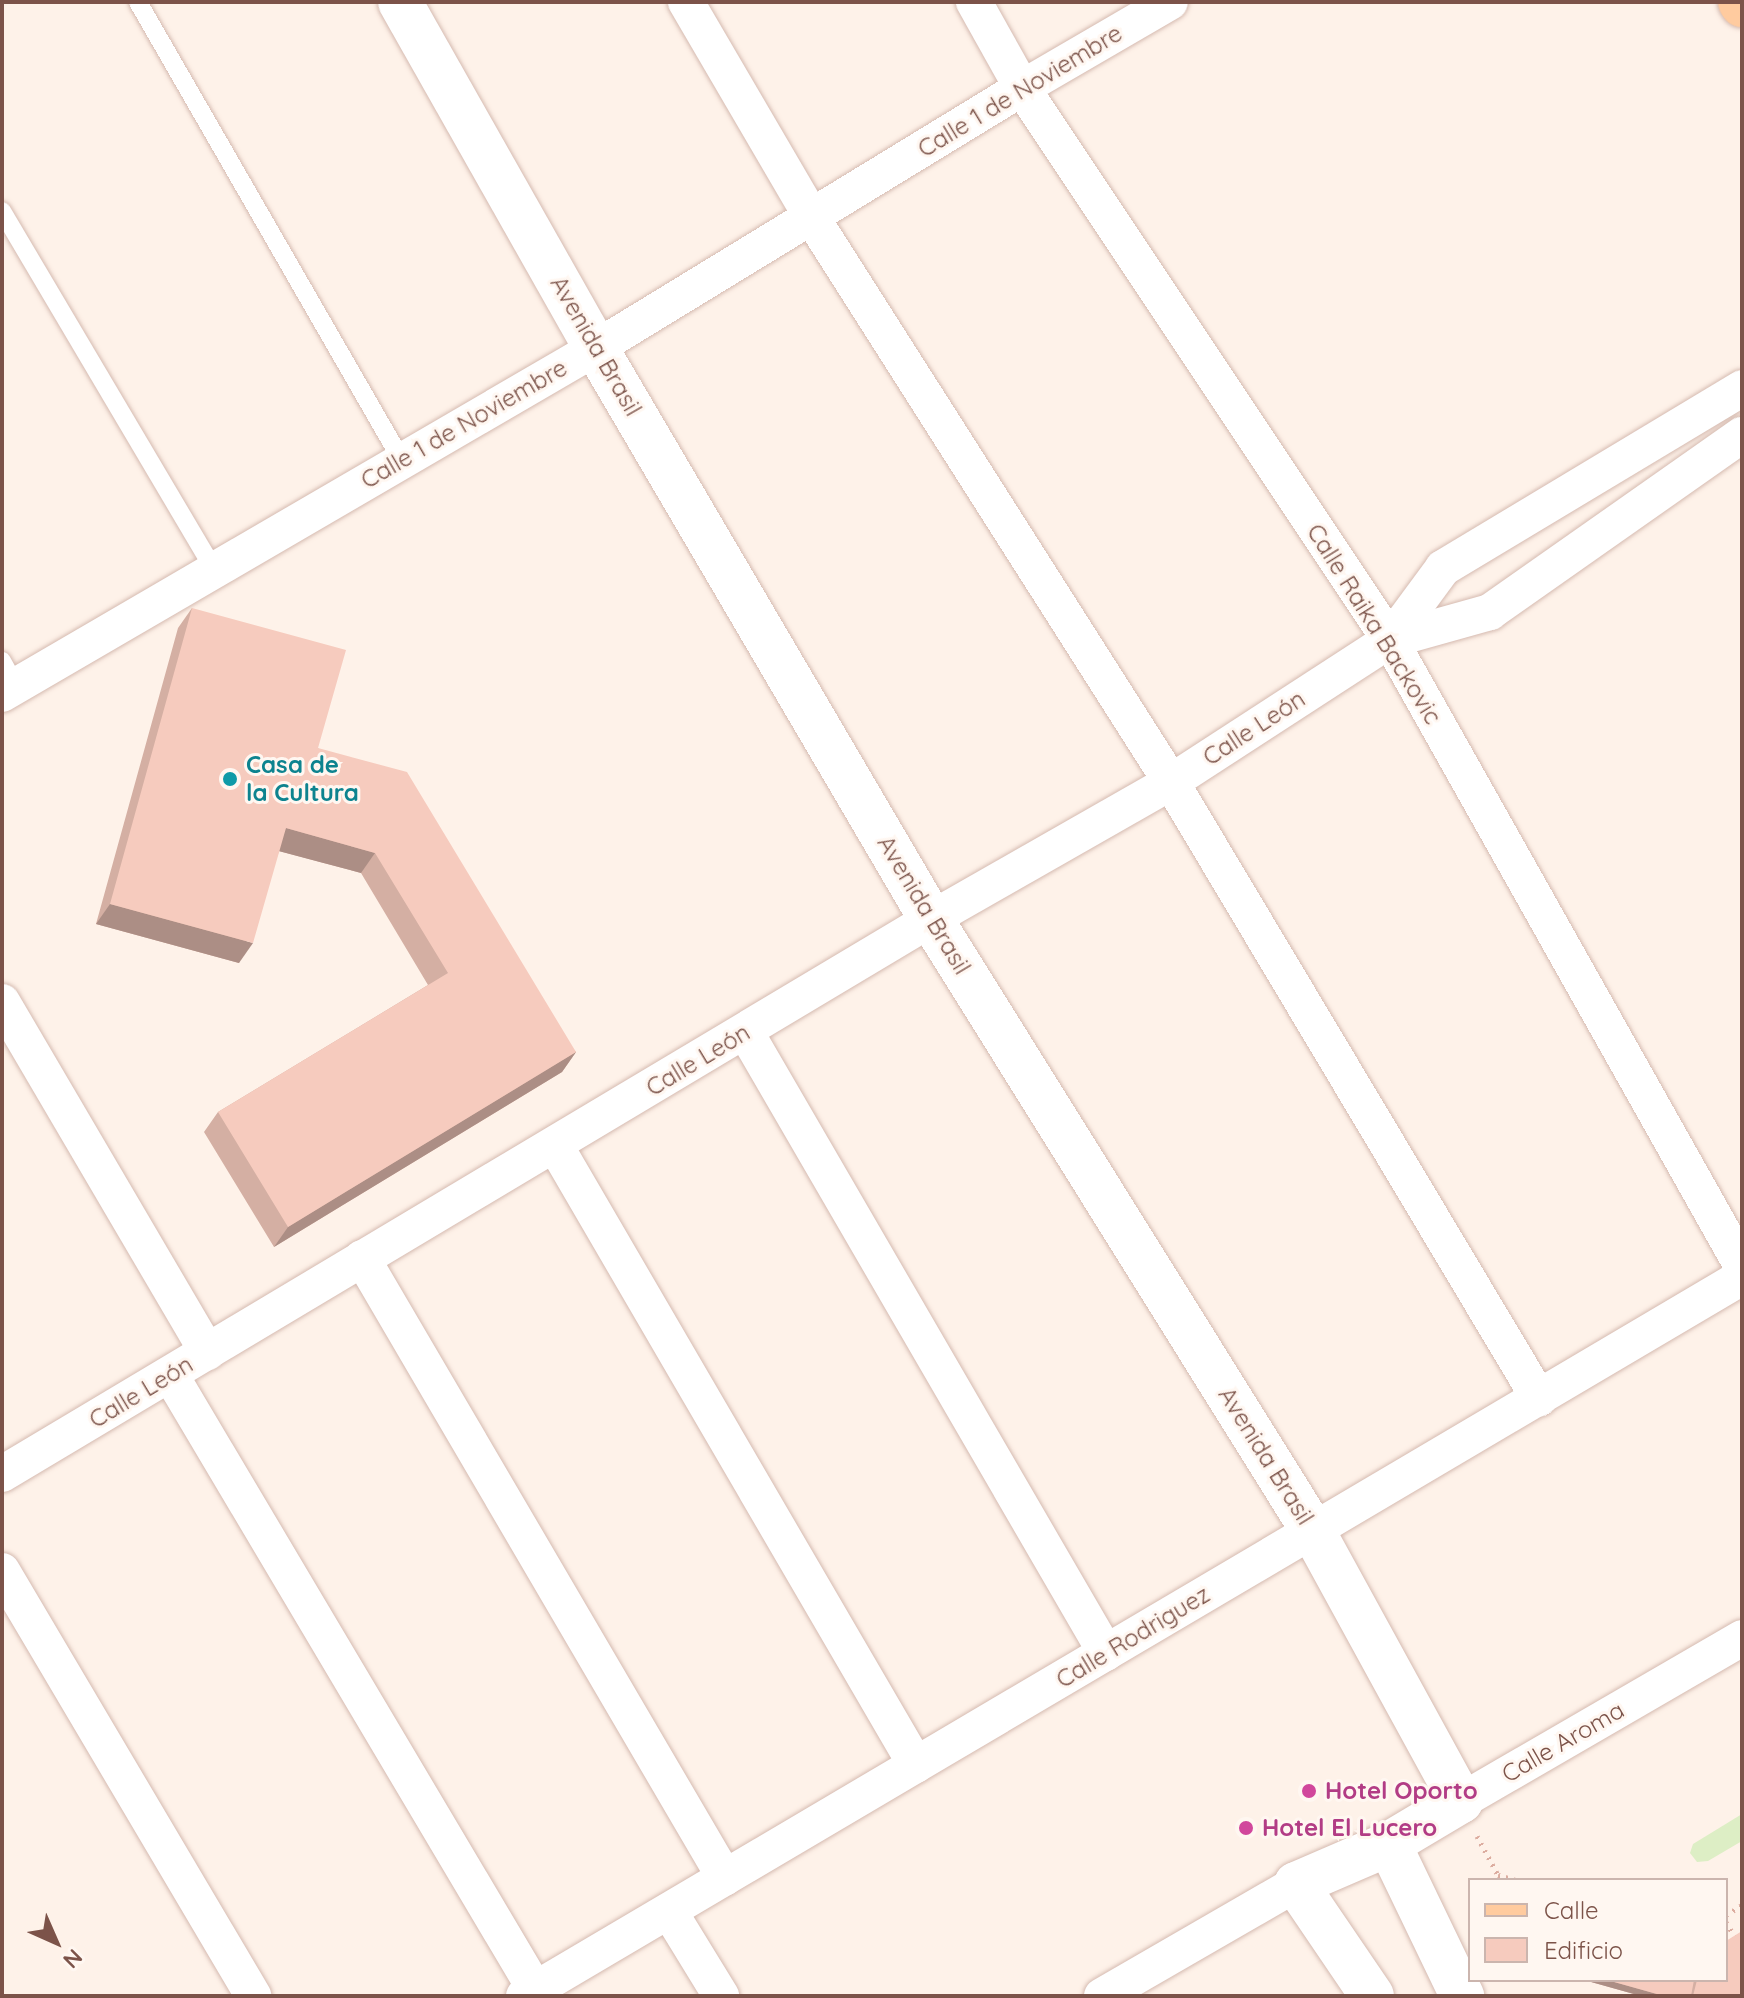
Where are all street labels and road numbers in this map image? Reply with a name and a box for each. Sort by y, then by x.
street label: Calle 1 de Noviembre [913,19,1127,163]
street label: Avenida Brasil [544,271,648,421]
street label: Calle 1 de Noviembre [356,353,572,495]
street label: Calle Raika Backovic [1301,519,1447,729]
street label: Calle León [1198,684,1310,772]
street label: Avenida Brasil [871,830,977,980]
street label: Calle León [641,1018,755,1102]
street label: Calle León [84,1350,198,1434]
street label: Avenida Brasil [1212,1382,1320,1530]
street label: Calle Rodriguez [1051,1580,1215,1694]
street label: Calle Aroma [1497,1695,1629,1789]

